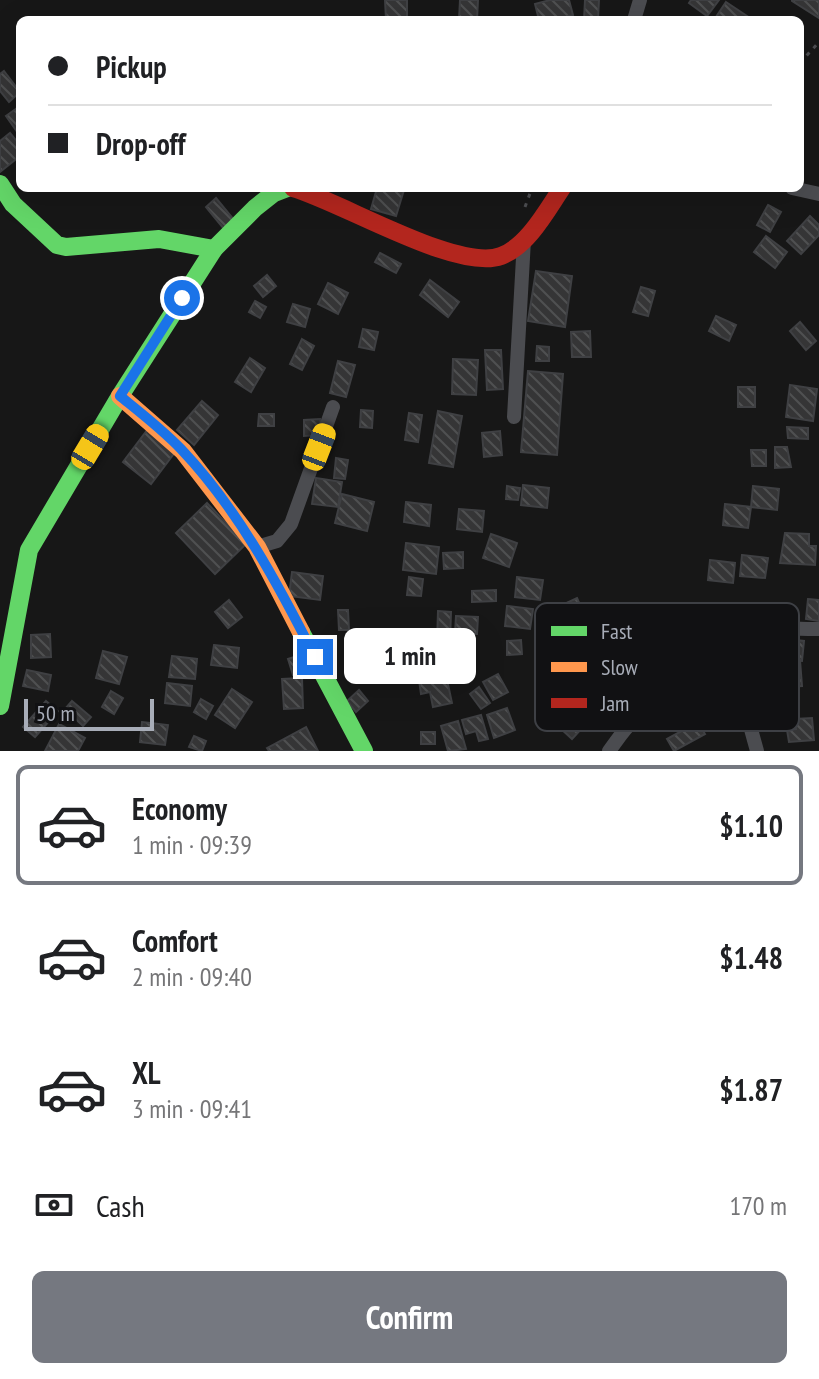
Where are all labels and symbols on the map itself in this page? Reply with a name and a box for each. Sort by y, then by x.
route start [164,280,200,316]
car [67,420,113,474]
car [299,420,339,474]
legend [535,603,799,731]
text: Fast [601,617,632,645]
callout: 1 min [343,629,475,685]
route end [297,639,333,675]
text: Slow [601,653,638,681]
text: Jam [600,689,629,717]
scale bar [24,695,154,731]

